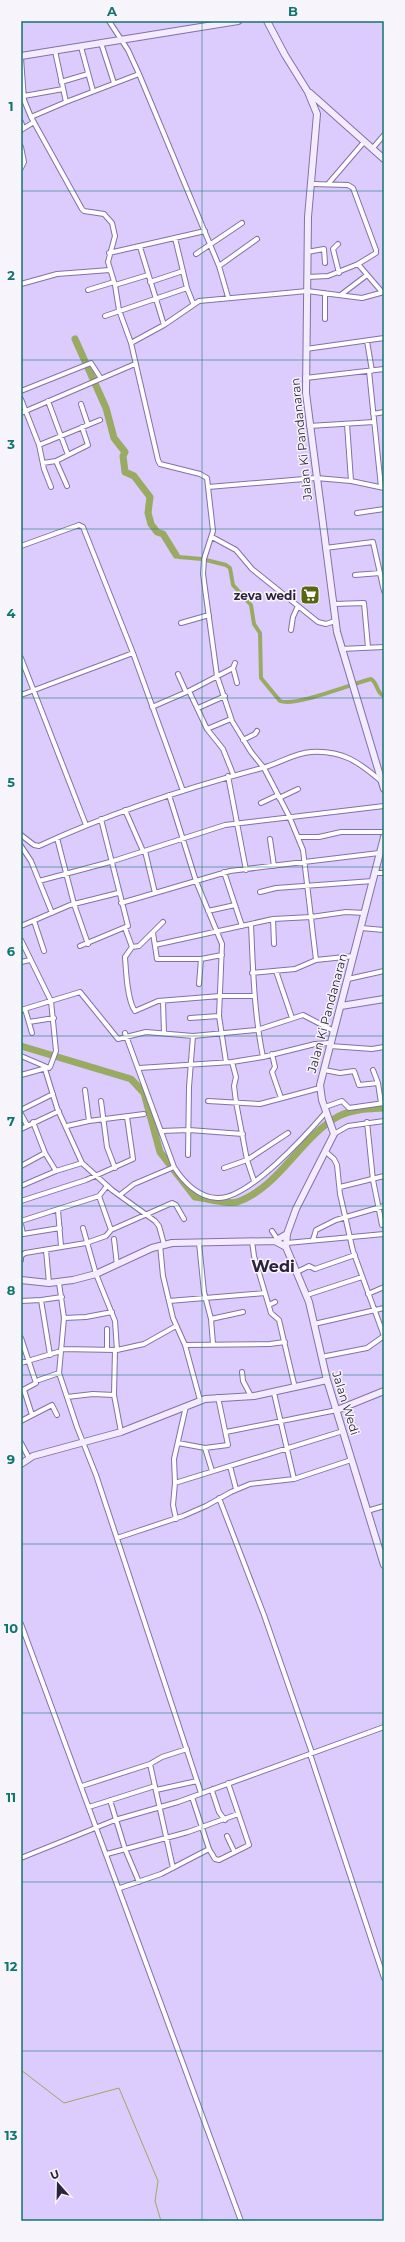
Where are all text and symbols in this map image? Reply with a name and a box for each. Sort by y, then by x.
text: A [106,3,118,19]
text: B [288,3,298,19]
text: 1 [8,98,14,114]
text: 2 [7,267,15,283]
street label: Jalan Ki Pandanaran [287,377,315,502]
text: 3 [6,436,15,452]
supermarket icon: zeva wedi [299,584,321,606]
place label: zeva wedi [234,588,296,603]
text: 4 [7,605,16,621]
text: 5 [7,774,15,790]
text: 6 [7,943,16,959]
street label: Jalan Ki Pandanaran [304,952,350,1075]
text: 7 [7,1113,15,1129]
district label: Wedi [251,1257,295,1276]
text: 8 [7,1282,16,1298]
street label: Jalan Wedi [329,1368,363,1437]
text: 9 [7,1451,15,1467]
text: 10 [4,1620,18,1636]
text: 11 [6,1789,16,1805]
text: 12 [5,1958,18,1974]
text: 13 [5,2127,18,2143]
north arrow [38,2164,78,2204]
text: U [48,2167,61,2183]

